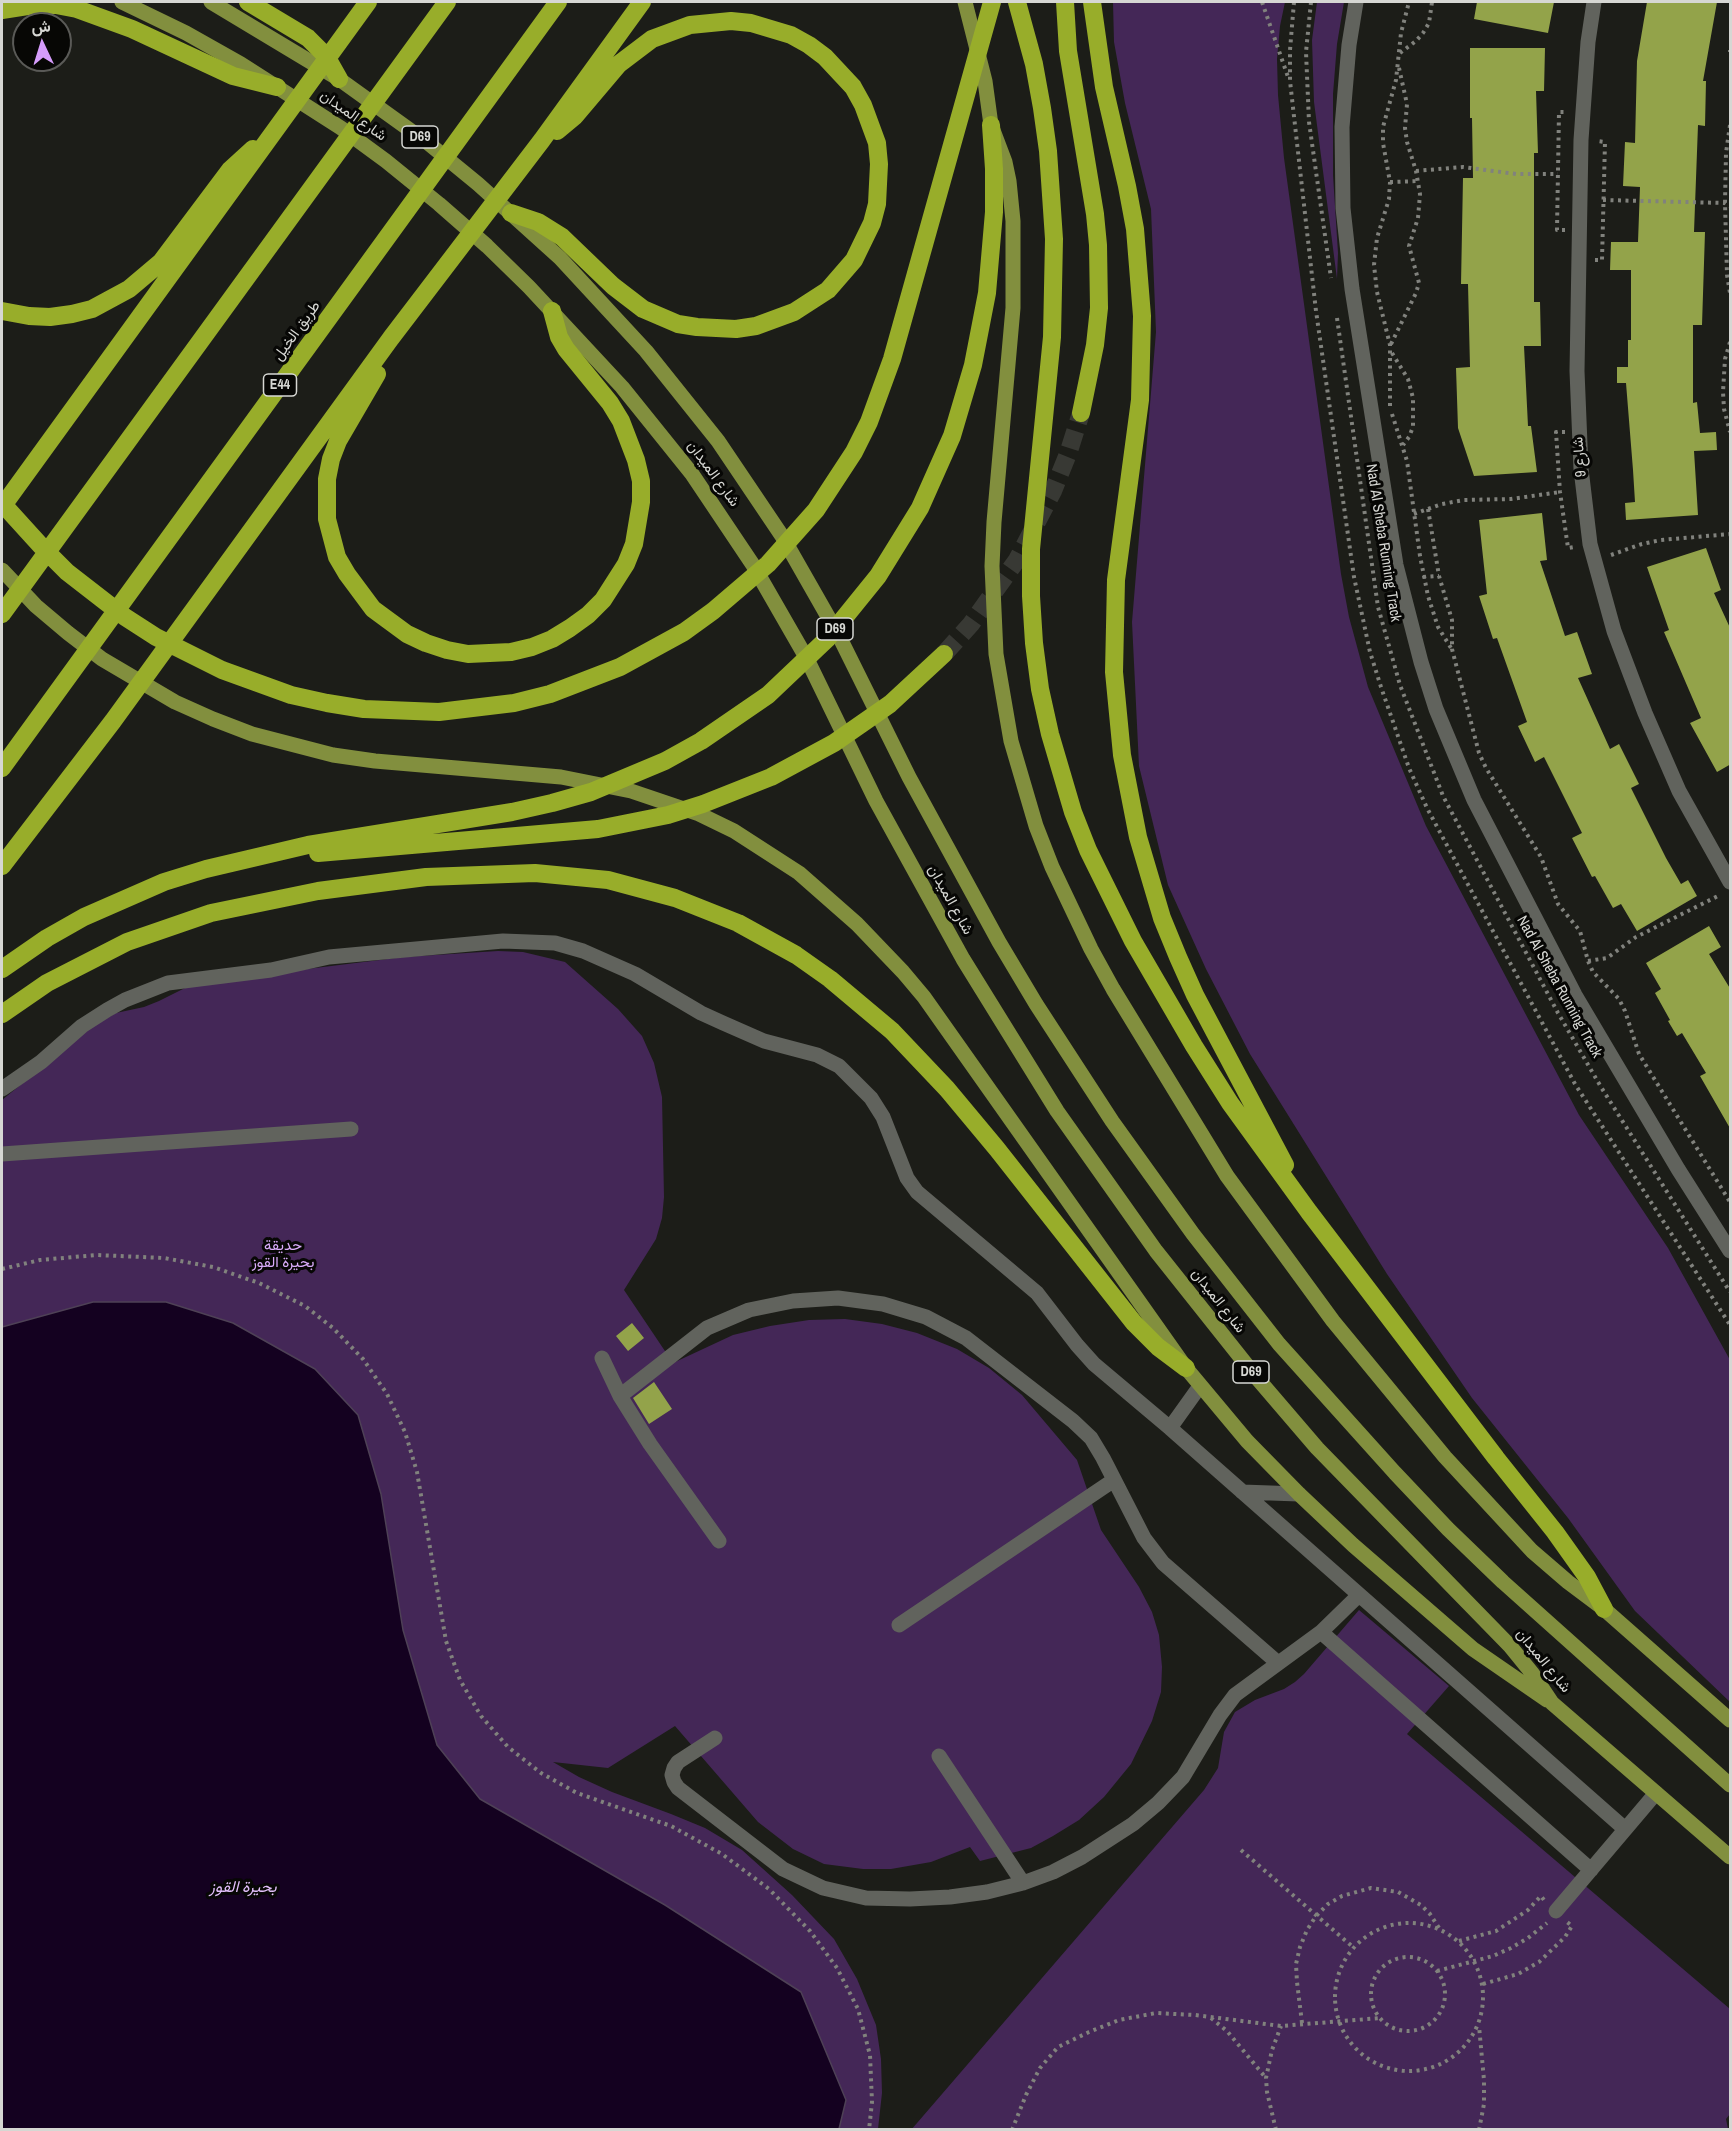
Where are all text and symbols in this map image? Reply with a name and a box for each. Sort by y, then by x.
north arrow [12,12,72,72]
text: ش [31,14,51,38]
street label: شارع الميدان [316,87,390,145]
road number: D69 [402,126,438,148]
street label: طريق الخيل [269,298,325,364]
road number: E44 [264,374,296,396]
street label: شارع 9 [1569,436,1591,478]
street label: شارع الميدان [683,438,743,510]
street label: Nad Al Sheba Running Track [1362,463,1404,623]
road number: D69 [817,618,853,640]
street label: شارع الميدان [923,862,977,938]
street label: Nad Al Sheba Running Track [1512,913,1606,1061]
park label: حديقة بحيرة القوز [252,1237,314,1272]
street label: شارع الميدان [1187,1265,1249,1337]
road number: D69 [1233,1361,1269,1383]
street label: شارع الميدان [1512,1625,1574,1697]
water label: بحيرة القوز [210,1878,276,1898]

